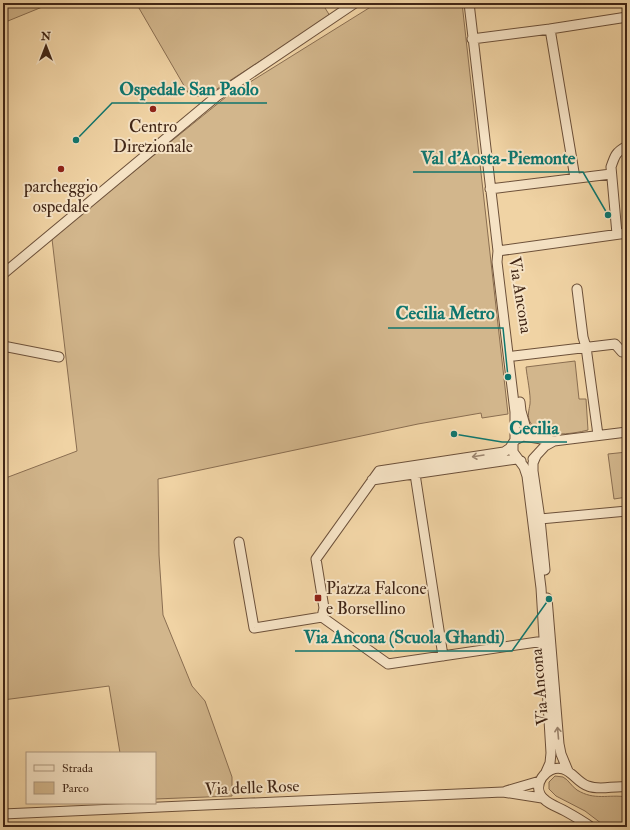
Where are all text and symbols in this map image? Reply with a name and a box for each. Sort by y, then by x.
north arrow [26,26,66,66]
text: N [40,30,52,43]
callout: Ospedale San Paolo [112,73,267,103]
text: Ospedale San Paolo [119,78,259,101]
marker: Centro Direzionale [148,104,158,114]
place label: Centro Direzionale [113,116,193,157]
callout: Val d'Aosta-Piemonte [413,142,583,172]
text: Val d'Aosta-Piemonte [420,147,576,170]
marker: parcheggio ospedale [56,164,66,174]
place label: parcheggio ospedale [23,176,98,218]
street label: Via Ancona [504,255,537,336]
callout: Cecilia Metro [388,298,503,328]
text: Cecilia Metro [395,302,495,325]
callout: Cecilia [502,412,567,442]
text: Cecilia [509,417,559,440]
one-way arrow [472,452,485,460]
place label: Piazza Falcone e Borsellino [326,578,427,619]
marker: Piazza Falcone e Borsellino [313,593,323,603]
callout: Via Ancona (Scuola Ghandi) [295,621,512,651]
text: Via Ancona (Scuola Ghandi) [302,626,505,649]
street label: Via Ancona [526,647,553,726]
one-way arrow [555,727,562,740]
legend [26,752,156,804]
text: Strada [62,761,94,776]
street label: Via delle Rose [204,775,300,800]
text: Parco [62,781,89,796]

